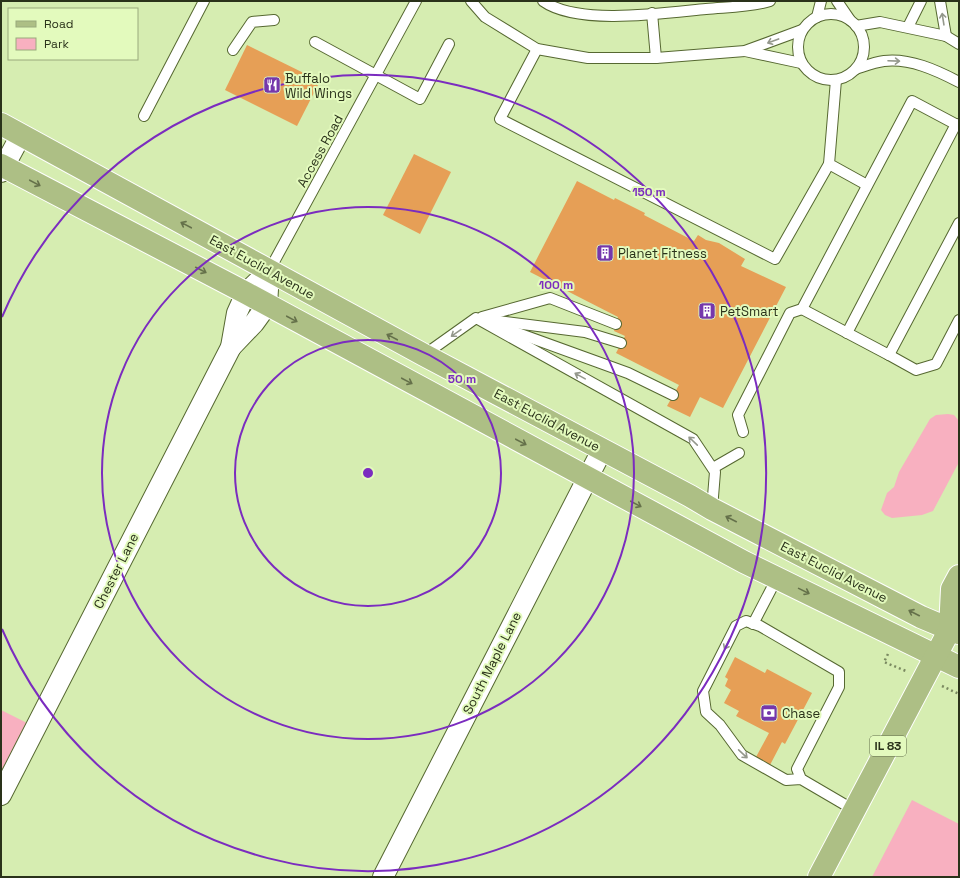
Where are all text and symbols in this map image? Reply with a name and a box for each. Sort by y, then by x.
legend [8,8,138,60]
one-way arrow [939,13,947,26]
text: Road [44,16,73,32]
text: Park [44,36,69,52]
one-way arrow [768,37,780,45]
one-way arrow [887,58,900,65]
place label: Buffalo Wild Wings [285,70,352,102]
restaurant icon: Buffalo Wild Wings [262,75,282,95]
street label: Access Road [293,112,347,190]
one-way arrow [29,180,41,187]
text: 150 m [632,184,666,200]
one-way arrow [180,221,192,229]
street label: East Euclid Avenue [206,231,318,303]
building icon: Planet Fitness [595,243,615,263]
place label: Planet Fitness [618,245,707,262]
one-way arrow [194,267,206,274]
text: 100 m [539,277,573,293]
building icon: PetSmart [697,301,717,321]
place label: PetSmart [720,303,779,320]
one-way arrow [286,315,298,323]
one-way arrow [451,328,462,337]
one-way arrow [386,333,398,341]
text: 50 m [448,371,476,387]
one-way arrow [574,372,586,380]
one-way arrow [400,377,412,385]
street label: East Euclid Avenue [491,385,603,455]
one-way arrow [688,436,698,446]
one-way arrow [515,439,527,447]
centre of rings [361,466,375,480]
one-way arrow [629,500,641,508]
one-way arrow [725,515,737,522]
street label: Chester Lane [90,530,142,612]
street label: East Euclid Avenue [778,538,890,606]
one-way arrow [798,588,810,595]
street label: South Maple Lane [459,609,525,717]
one-way arrow [908,609,920,616]
one-way arrow [723,638,730,650]
bank icon: Chase [759,703,779,723]
place label: Chase [782,705,820,722]
road number: IL 83 [870,736,906,756]
one-way arrow [738,749,748,759]

